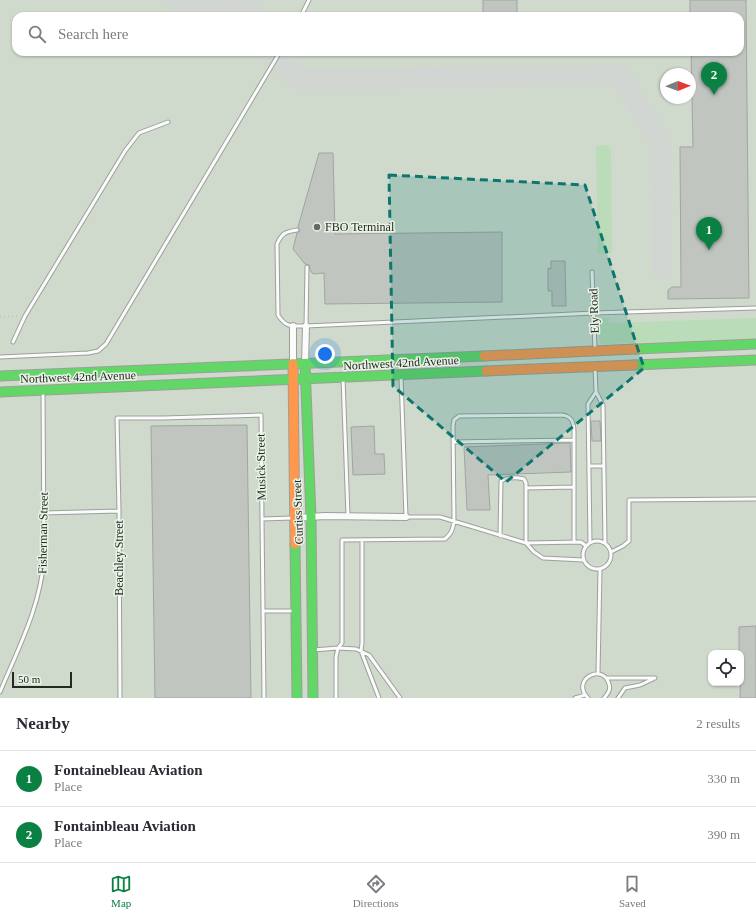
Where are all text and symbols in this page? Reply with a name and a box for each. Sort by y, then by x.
search box [12,12,744,56]
icon: search [26,23,48,45]
text: Search here [58,26,128,42]
pin: 2 [701,62,727,95]
north arrow [660,68,696,104]
pin: 1 [696,217,722,250]
place label: FBO Terminal [325,220,395,234]
marker: FBO Terminal [312,222,322,232]
street label: Ely Road [586,288,602,334]
your location [315,344,335,364]
street label: Northwest 42nd Avenue [343,353,459,373]
street label: Northwest 42nd Avenue [20,368,136,386]
street label: Musick Street [253,433,269,501]
street label: Curtiss Street [290,479,306,545]
street label: Fisherman Street [35,491,51,574]
street label: Beachley Street [112,520,126,596]
map controls [708,650,744,686]
button: locate [708,650,744,686]
scale bar [12,670,72,689]
text: 50 m [18,673,40,685]
text: Nearby [16,714,70,733]
text: 2 results [696,716,740,731]
text: Fontainebleau Aviation [54,762,203,778]
text: 1 [26,771,32,786]
text: 330 m [707,771,740,786]
text: Place [54,779,82,794]
text: Fontainbleau Aviation [54,818,196,834]
text: 2 [26,827,32,842]
text: 390 m [707,827,740,842]
text: Place [54,835,82,850]
tab: Map [110,873,132,909]
tab: Directions [353,873,398,909]
tab: Saved [619,873,646,909]

